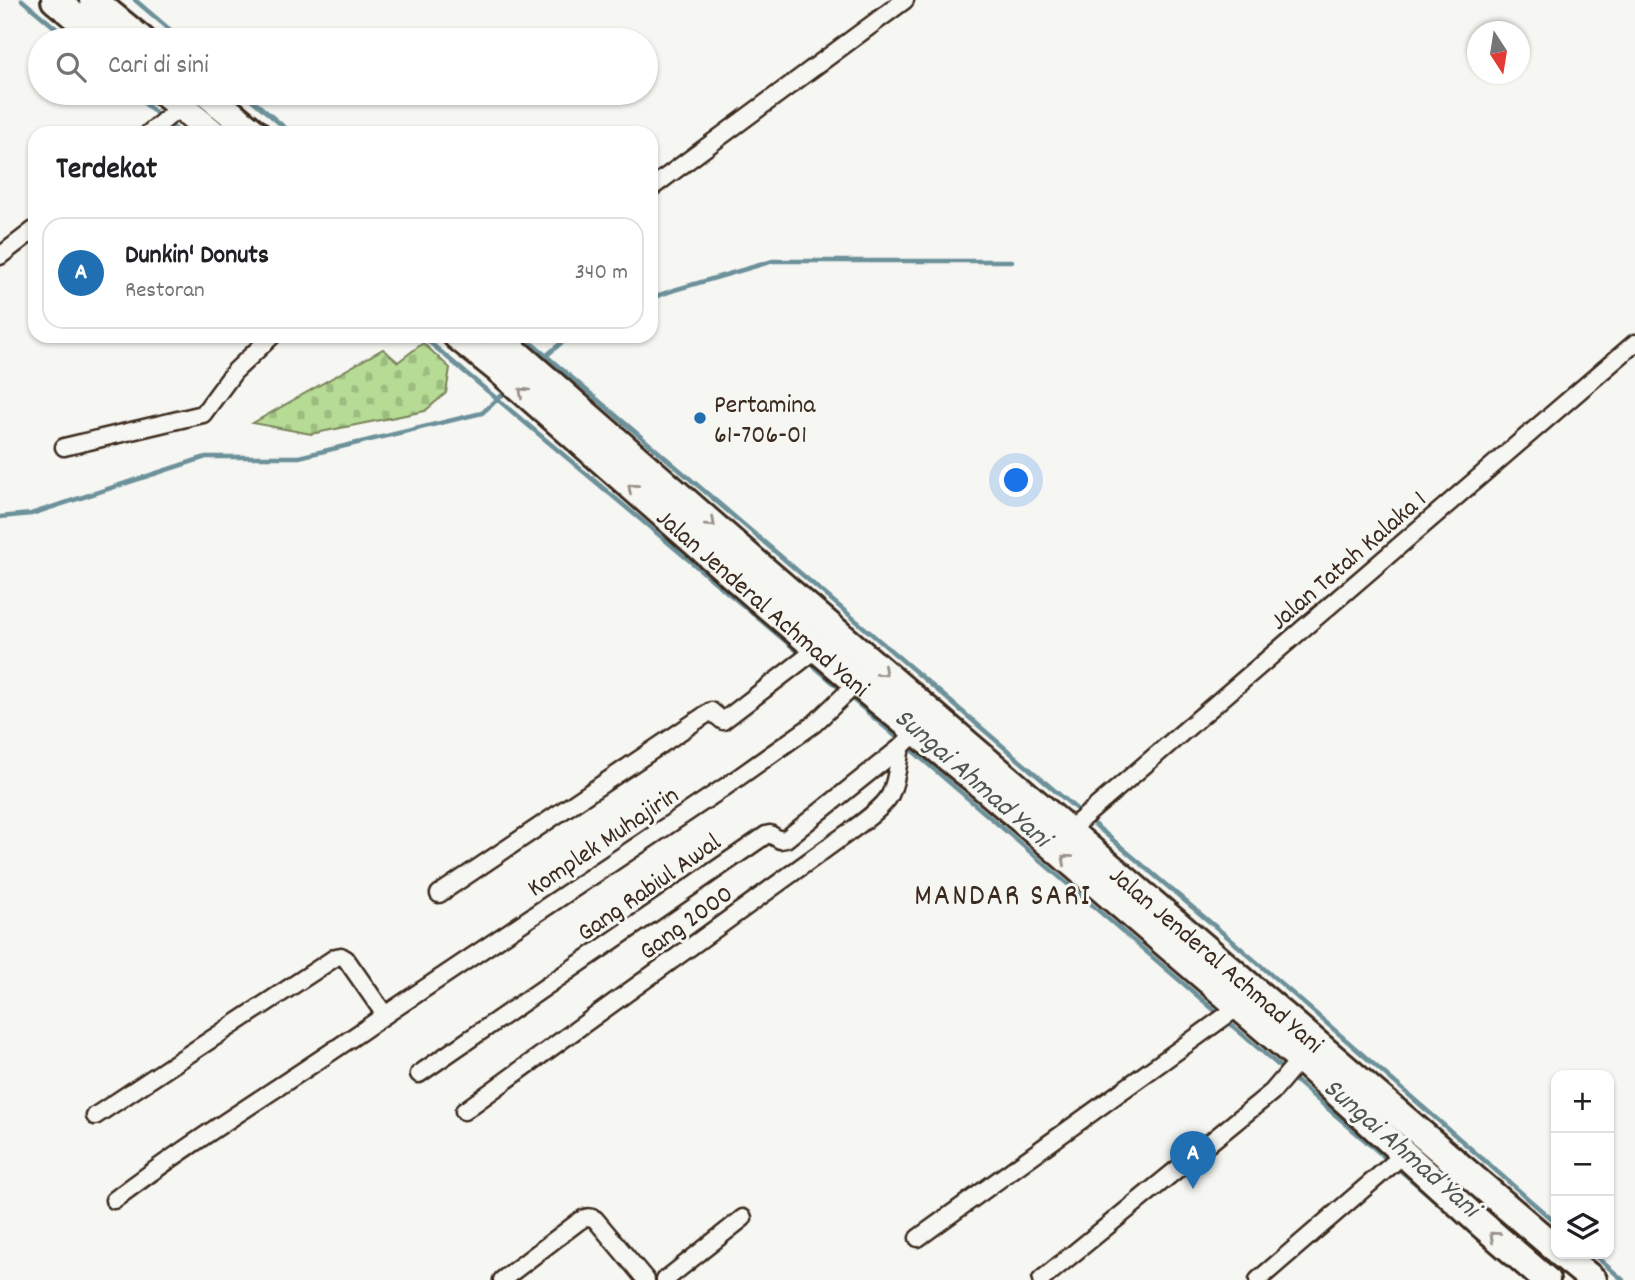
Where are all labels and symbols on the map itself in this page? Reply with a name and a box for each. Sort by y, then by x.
north arrow [1467,21,1530,84]
one-way arrow [518,388,531,400]
place label: Pertamina 61-706-01 [714,388,816,455]
marker: Pertamina 61-706-01 [692,410,708,426]
your location [999,463,1033,497]
street label: Jalan Tatah Kalaka 1 [1263,483,1436,640]
one-way arrow [628,484,641,496]
street label: Jalan Jenderal Achmad Yani [647,501,876,708]
one-way arrow [703,515,716,527]
one-way arrow [875,664,888,676]
water label: Sungai Ahmad Yani [884,700,1061,862]
street label: Komplek Muhajirin [521,778,687,908]
street label: Gang Rabiul Awal [570,825,730,952]
one-way arrow [1062,855,1075,867]
street label: Jalan Jenderal Achmad Yani [1100,859,1330,1064]
street label: Gang 2000 [632,877,742,971]
district label: MANDAR SARI [914,877,1092,920]
water label: Sungai Ahmad Yani [1313,1070,1490,1232]
pin: A [1170,1131,1216,1189]
one-way arrow [1490,1232,1503,1244]

